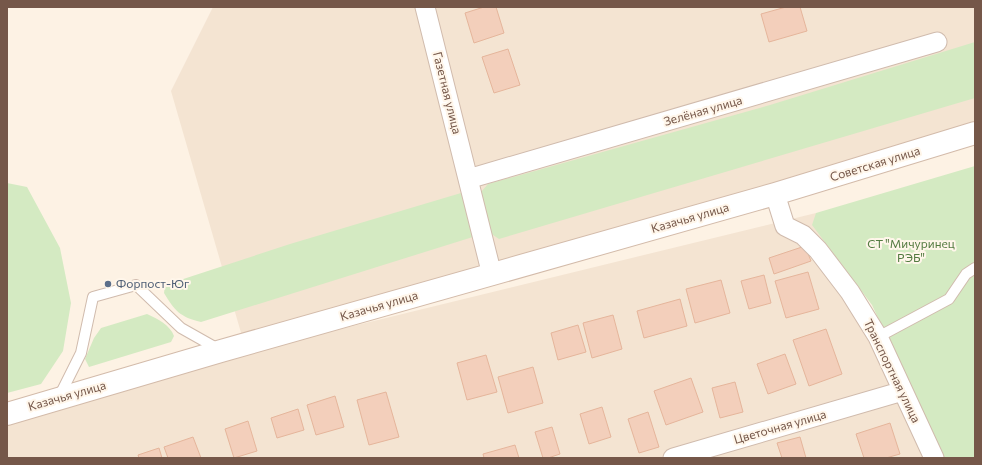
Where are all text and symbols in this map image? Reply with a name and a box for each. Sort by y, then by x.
street label: Газетная улица [431,50,465,135]
street label: Зелёная улица [662,92,744,128]
street label: Советская улица [828,143,922,183]
street label: Казачья улица [649,199,730,235]
park label: СТ "Мичуринец РЭБ" [867,236,955,264]
place label: Форпост-Юг [116,276,189,290]
marker: Форпост-Юг [103,279,113,289]
street label: Казачья улица [338,287,419,323]
street label: Транспортная улица [862,316,924,425]
street label: Казачья улица [26,377,107,413]
street label: Цветочная улица [732,406,828,446]

